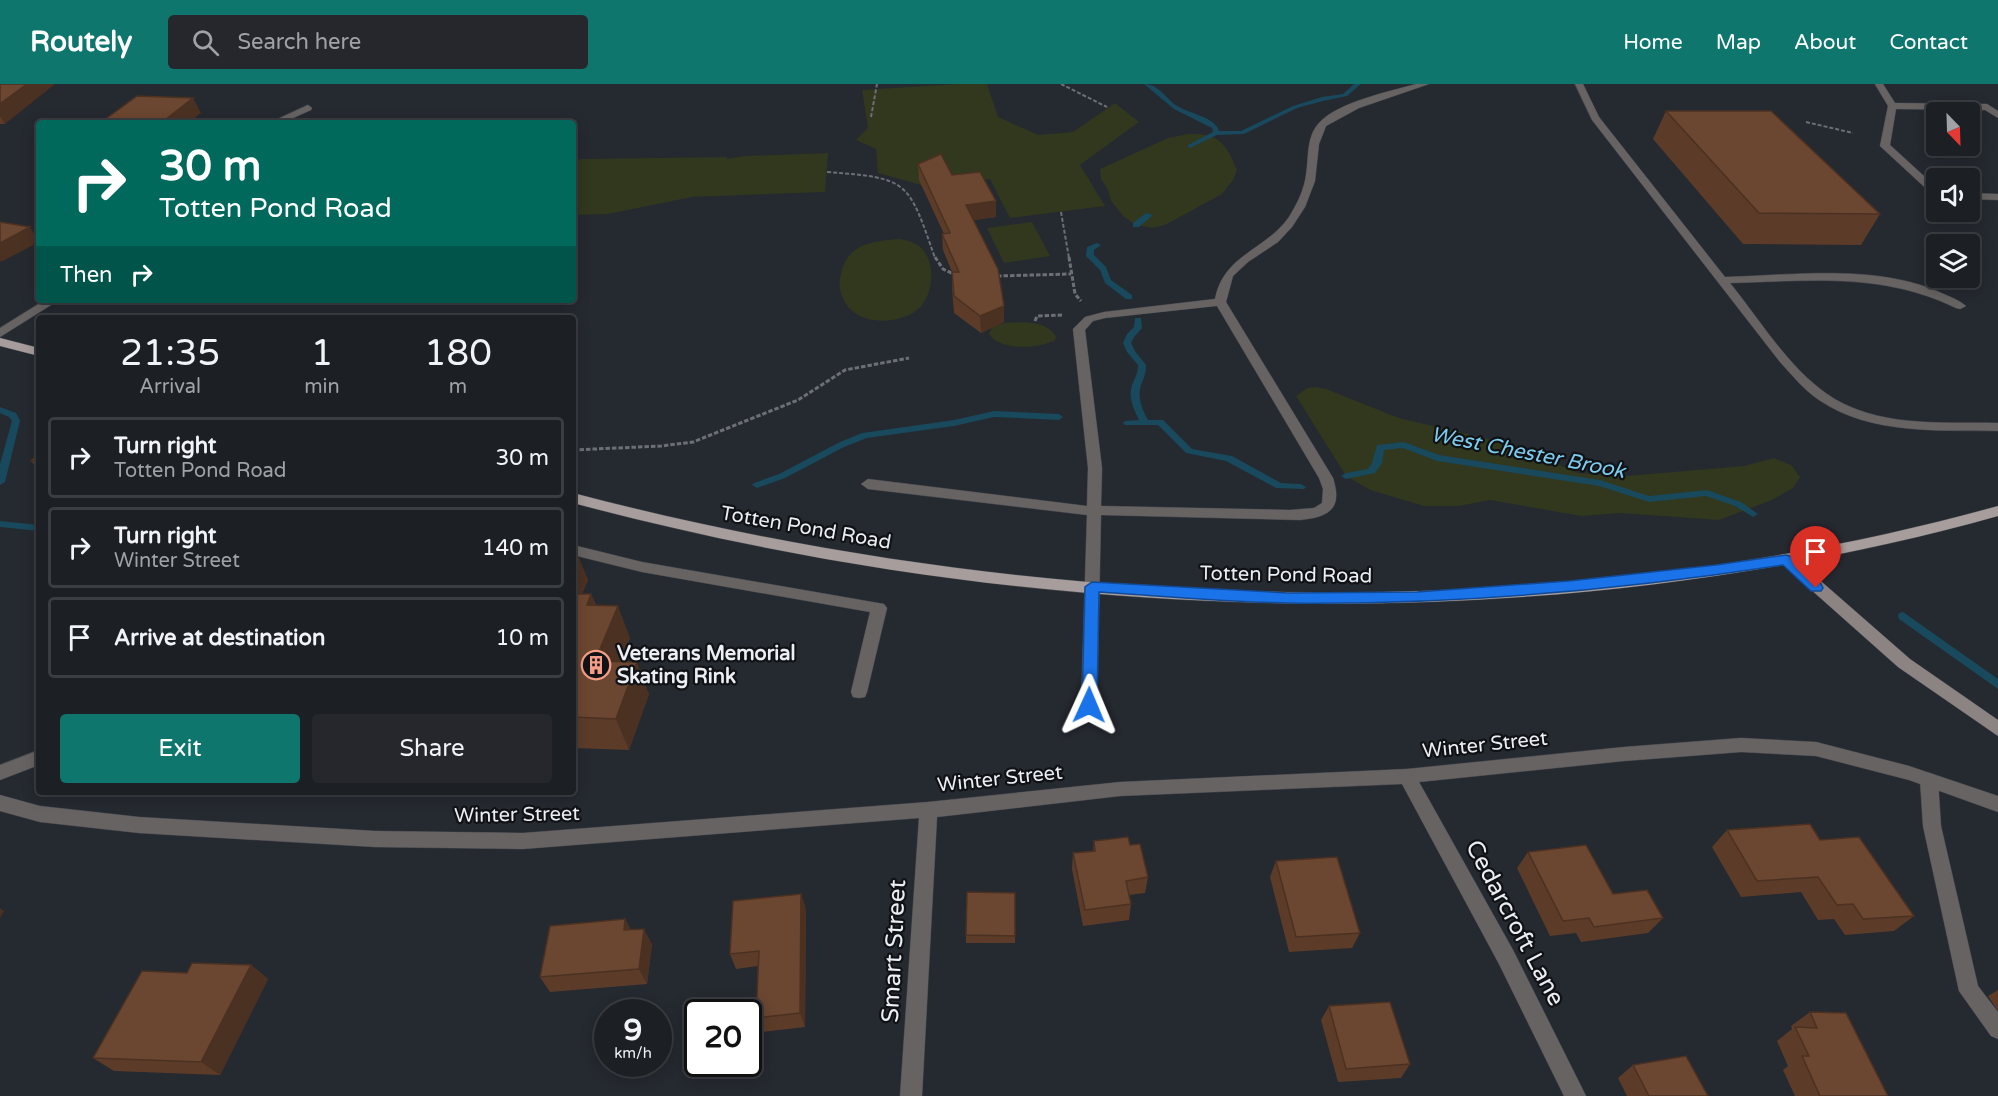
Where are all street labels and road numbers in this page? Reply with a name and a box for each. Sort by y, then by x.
street label: Totten Pond Road [719,501,893,555]
street label: Totten Pond Road [1200,561,1372,589]
street label: Winter Street [1421,726,1549,764]
street label: Winter Street [936,760,1064,798]
street label: Winter Street [454,802,580,828]
street label: Cedarcroft Lane [1459,835,1571,1011]
street label: Smart Street [876,879,912,1023]

